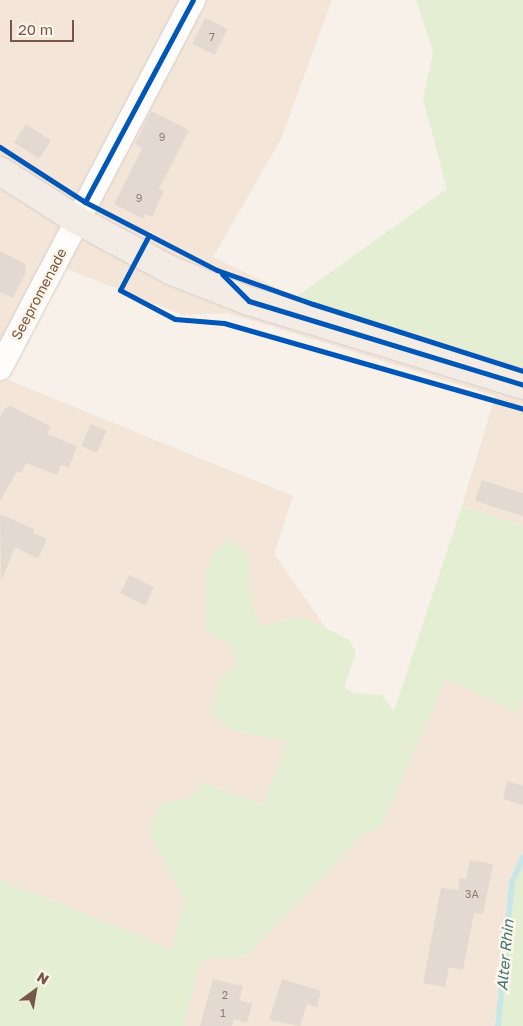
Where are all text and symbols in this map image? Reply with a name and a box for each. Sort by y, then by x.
scale bar [12,10,76,42]
text: 20 m [18,20,53,38]
house number: 7 [209,30,215,44]
house number: 9 [159,130,165,144]
house number: 9 [136,191,142,205]
street label: Seepromenade [8,245,70,343]
house number: 3A [465,887,479,901]
water label: Alter Rhin [493,919,517,991]
north arrow [10,966,60,1016]
text: N [34,968,52,988]
house number: 2 [222,988,228,1002]
house number: 1 [220,1006,226,1020]

